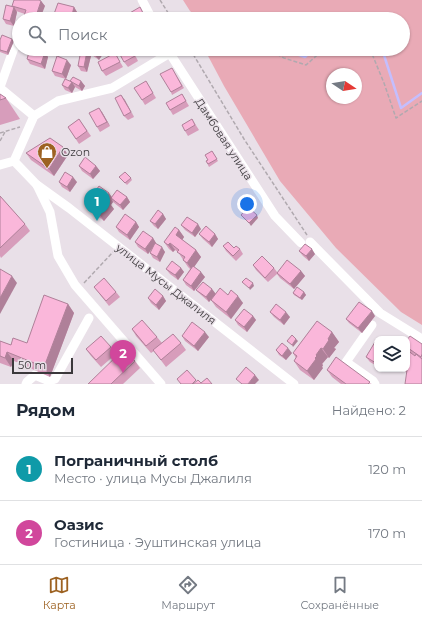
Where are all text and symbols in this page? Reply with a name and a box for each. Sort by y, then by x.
search box [12,12,410,56]
icon: search [26,23,48,45]
text: Поиск [58,25,107,44]
north arrow [326,68,362,104]
street label: Дамбовая улица [192,95,256,183]
shop icon: Ozon [36,141,58,169]
place label: Ozon [61,145,90,159]
pin: 1 [84,188,110,221]
your location [237,194,257,214]
street label: улица Мусы Джалиля [112,240,219,328]
map controls [374,336,410,372]
button: layers [374,336,410,372]
pin: 2 [110,340,136,373]
scale bar [12,356,73,375]
text: 50 m [18,358,46,372]
text: Рядом [16,400,75,420]
text: Найдено: 2 [332,402,406,418]
text: Пограничный столб [54,451,218,470]
text: 1 [26,461,32,477]
text: 120 m [368,461,406,477]
text: Место · улица Мусы Джалиля [54,470,252,486]
text: Оазис [54,515,104,534]
text: 2 [25,525,33,541]
text: 170 m [368,525,406,541]
text: Гостиница · Эуштинская улица [54,534,261,550]
tab: Карта [43,574,76,612]
tab: Маршрут [161,574,215,612]
tab: Сохранённые [300,574,379,612]

